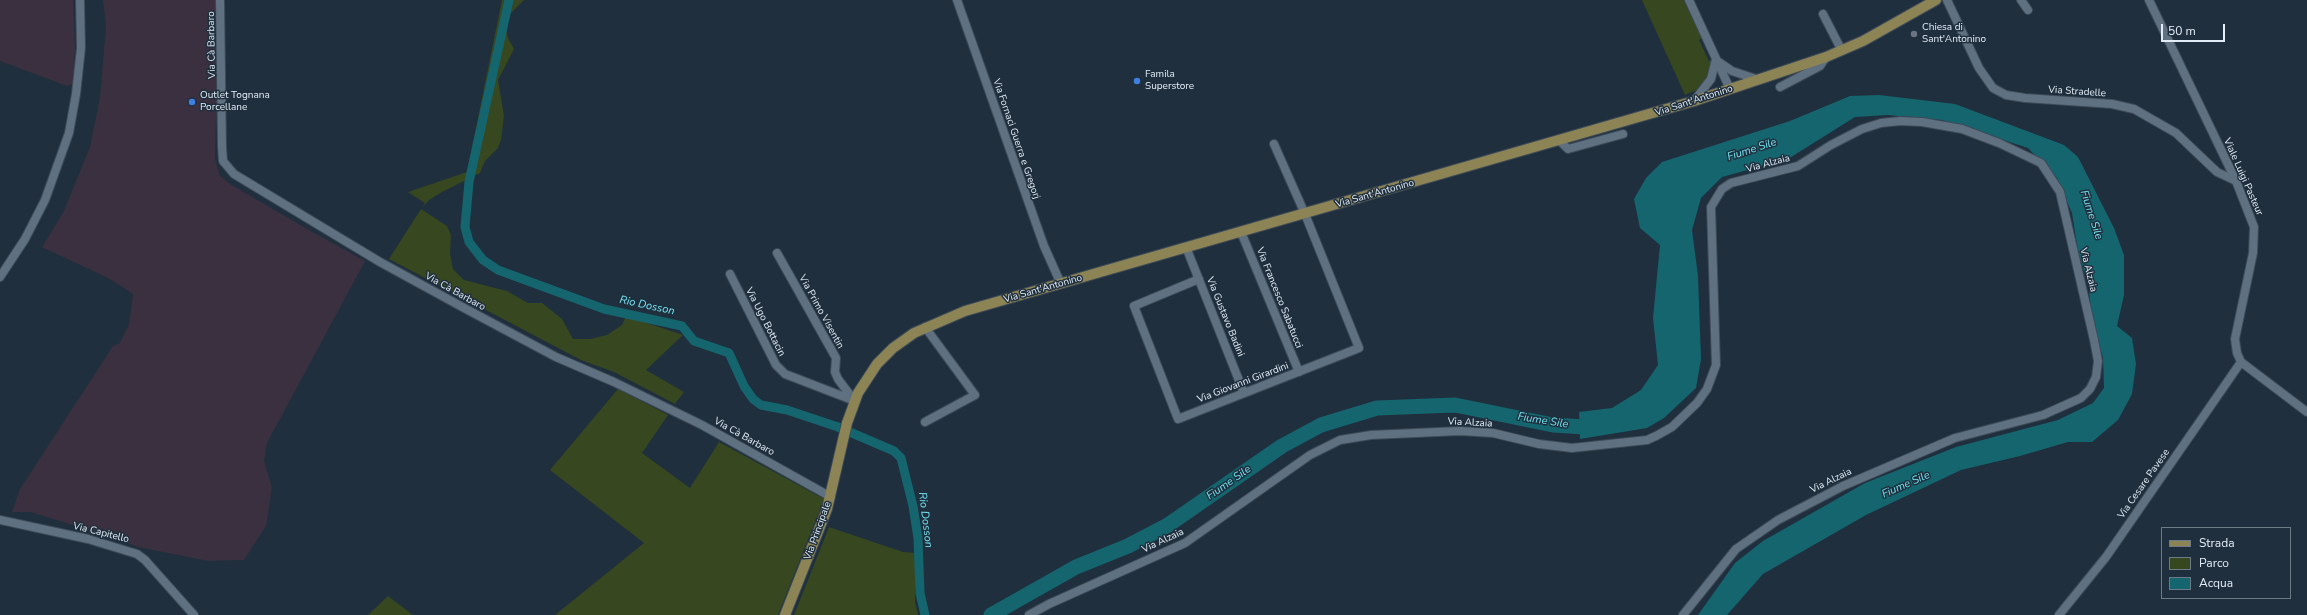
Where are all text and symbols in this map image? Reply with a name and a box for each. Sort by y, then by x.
street label: Via Cà Barbaro [205,11,219,79]
scale bar [2163,16,2227,42]
place label: Chiesa di Sant'Antonino [1922,22,1986,46]
text: 50 m [2168,23,2196,39]
marker: Chiesa di Sant'Antonino [1909,29,1919,39]
place label: Famila Superstore [1145,69,1194,92]
marker: Famila Superstore [1132,76,1142,86]
street label: Via Fornaci Guerra e Gregorj [990,77,1042,201]
street label: Via Sant'Antonino [1654,83,1734,119]
street label: Via Stradelle [2048,84,2106,100]
place label: Outlet Tognana Porcellane [200,90,270,114]
marker: Outlet Tognana Porcellane [187,97,197,107]
water label: Fiume Sile [1726,136,1778,164]
street label: Viale Luigi Pasteur [2221,136,2265,218]
street label: Via Alzaia [1745,152,1791,176]
street label: Via Sant'Antonino [1334,177,1416,211]
water label: Fiume Sile [2077,189,2105,241]
street label: Via Francesco Sabatucci [1253,246,1305,350]
street label: Via Alzaia [2077,247,2099,293]
street label: Via Cà Barbaro [423,270,487,314]
street label: Via Sant'Antonino [1002,272,1084,306]
street label: Via Primo Visentin [796,273,846,351]
street label: Via Gustavo Badini [1204,275,1246,359]
street label: Via Ugo Bottacin [743,286,787,358]
water label: Rio Dosson [618,294,676,318]
street label: Via Giovanni Girardini [1196,360,1290,406]
water label: Fiume Sile [1517,410,1569,432]
street label: Via Cà Barbaro [712,415,776,459]
street label: Via Alzaia [1447,416,1493,430]
street label: Via Cesare Pavese [2116,447,2172,521]
water label: Fiume Sile [1204,463,1254,503]
street label: Via Alzaia [1808,466,1854,496]
water label: Fiume Sile [1880,469,1932,501]
water label: Rio Dosson [915,491,935,549]
street label: Via Principale [802,500,834,562]
street label: Via Capitello [72,520,130,546]
street label: Via Alzaia [1140,526,1186,556]
legend [2161,527,2291,599]
text: Strada [2199,535,2235,551]
text: Parco [2199,555,2229,571]
text: Acqua [2199,575,2233,591]

